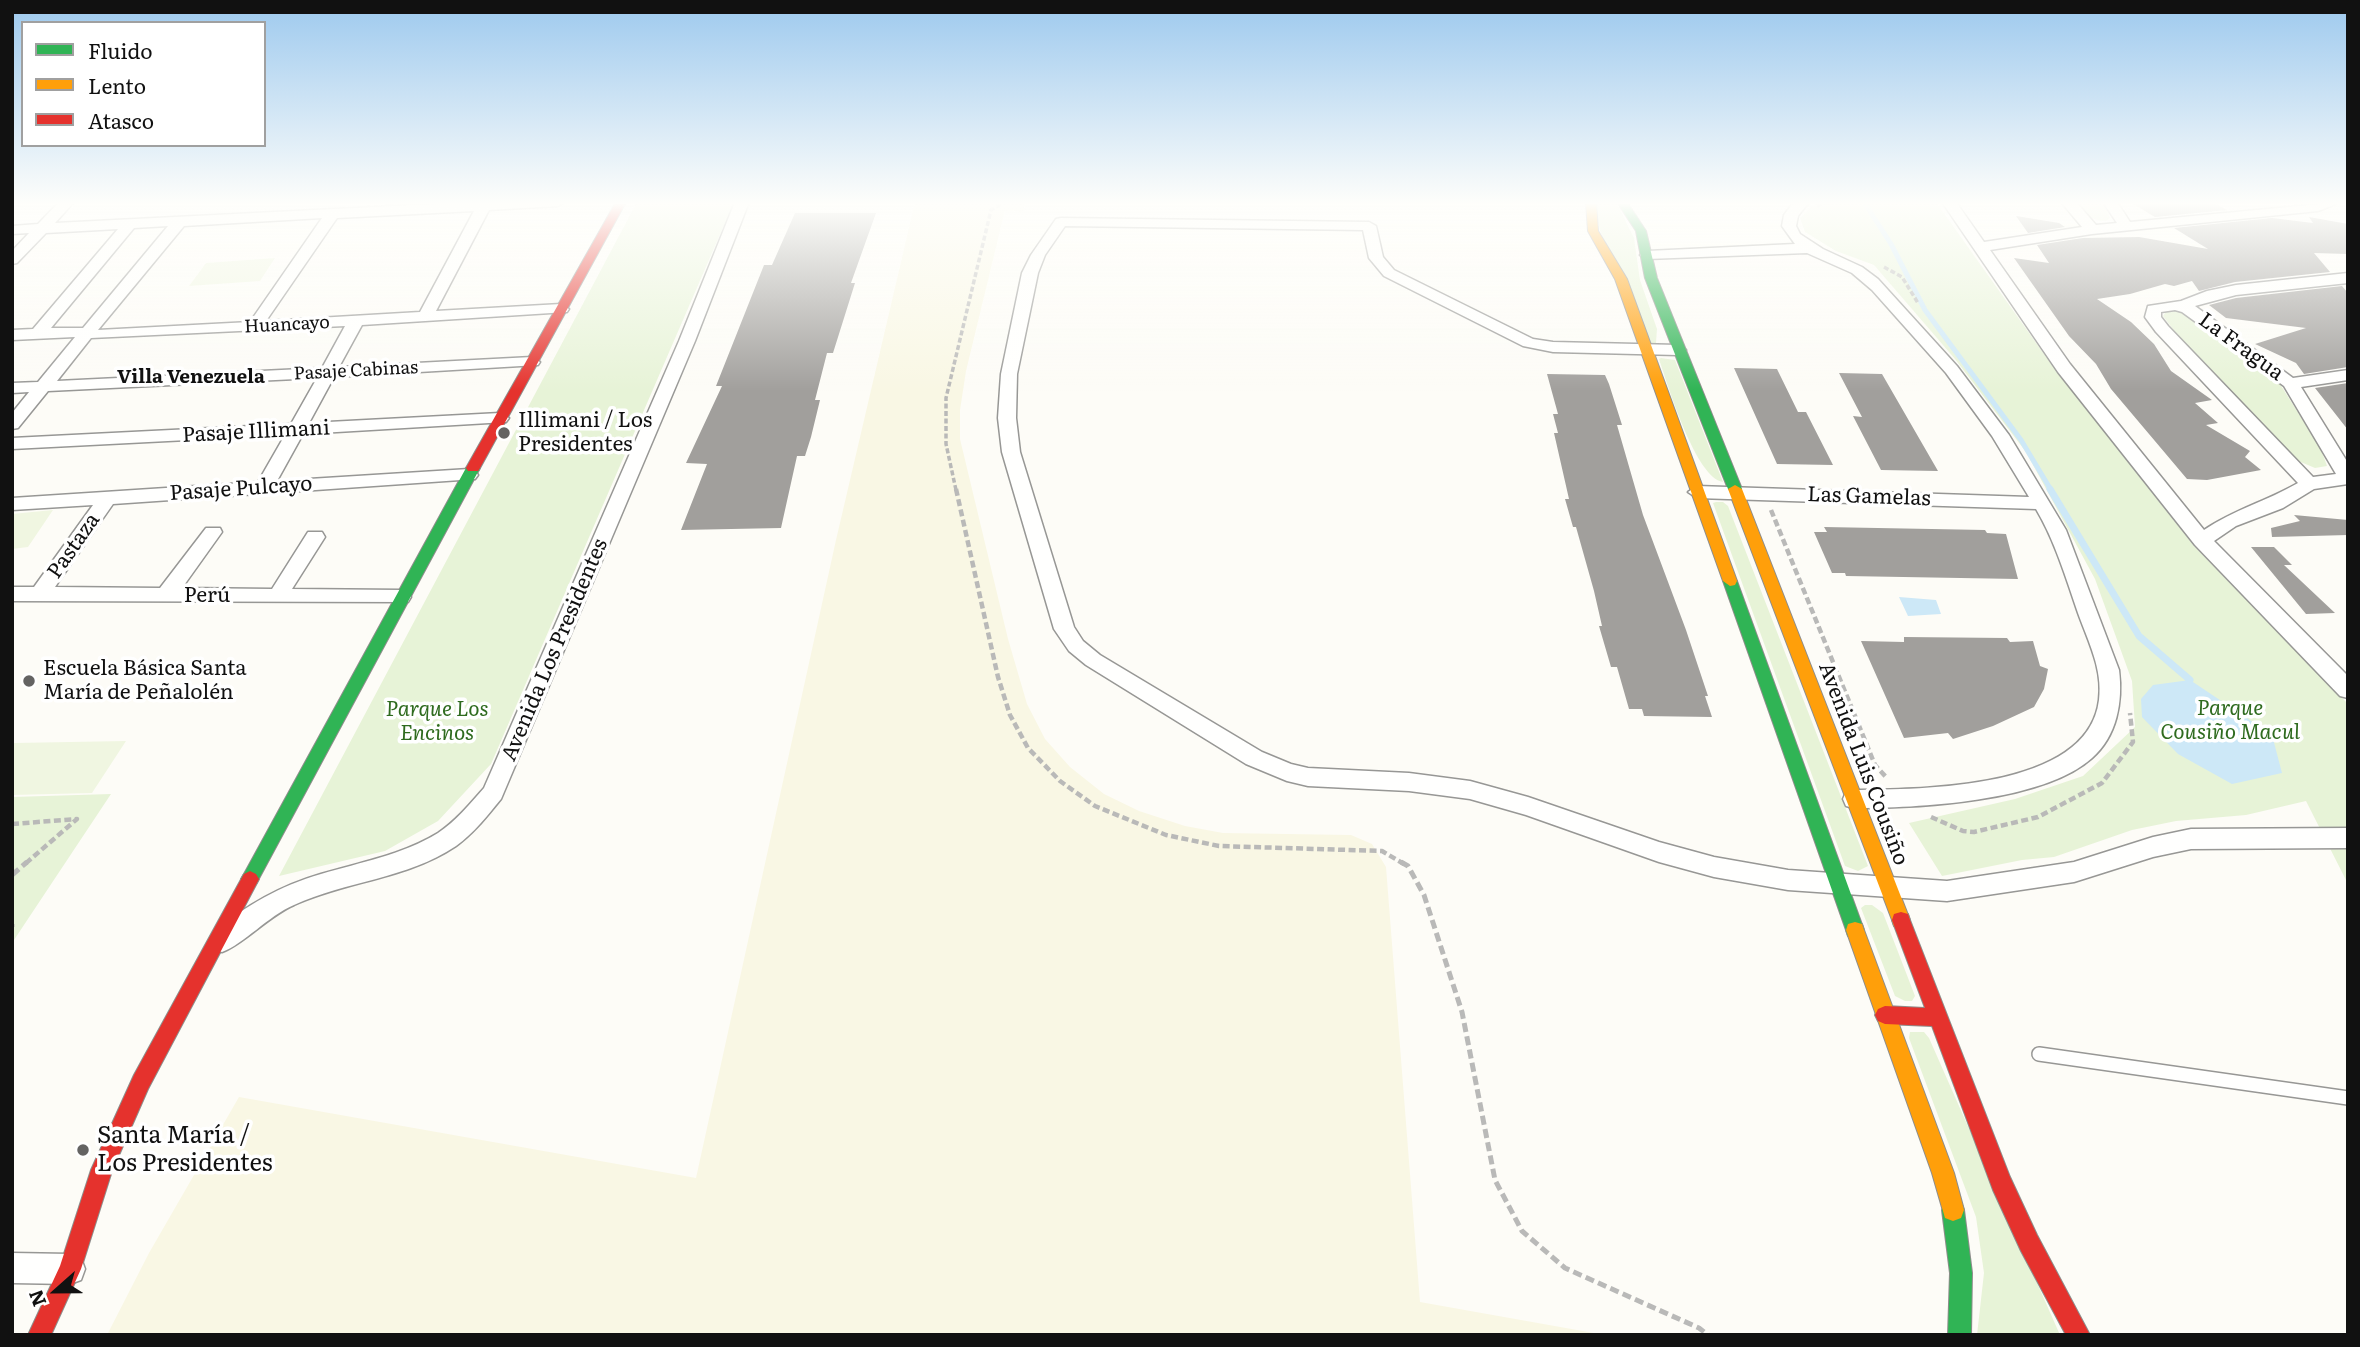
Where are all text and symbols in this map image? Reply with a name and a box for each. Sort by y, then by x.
legend [21,21,266,147]
text: Fluido [88,34,152,65]
text: Lento [88,69,146,100]
text: Atasco [88,104,154,135]
street label: La Fragua [2194,308,2288,386]
street label: Huancayo [244,312,330,338]
street label: Pasaje Cabinas [293,357,419,385]
district label: Villa Venezuela [117,366,265,388]
place label: Illimani / Los Presidentes [518,408,652,458]
street label: Pasaje Illimani [182,416,330,448]
marker: Illimani / Los Presidentes [496,425,512,441]
street label: Pasaje Pulcayo [169,471,313,507]
street label: Las Gamelas [1807,482,1931,512]
street label: Pastaza [42,508,106,584]
street label: Avenida Los Presidentes [497,535,613,765]
street label: Perú [184,583,230,609]
place label: Escuela Básica Santa María de Peñalolén [43,656,247,706]
street label: Avenida Luis Cousiño [1813,659,1913,869]
marker: Escuela Básica Santa María de Peñalolén [21,673,37,689]
park label: Parque Cousiño Macul [2160,696,2300,746]
park label: Parque Los Encinos [386,697,488,747]
place label: Santa María / Los Presidentes [97,1122,272,1178]
marker: Santa María / Los Presidentes [75,1142,91,1158]
north arrow [21,1256,91,1326]
text: N [20,1286,52,1311]

